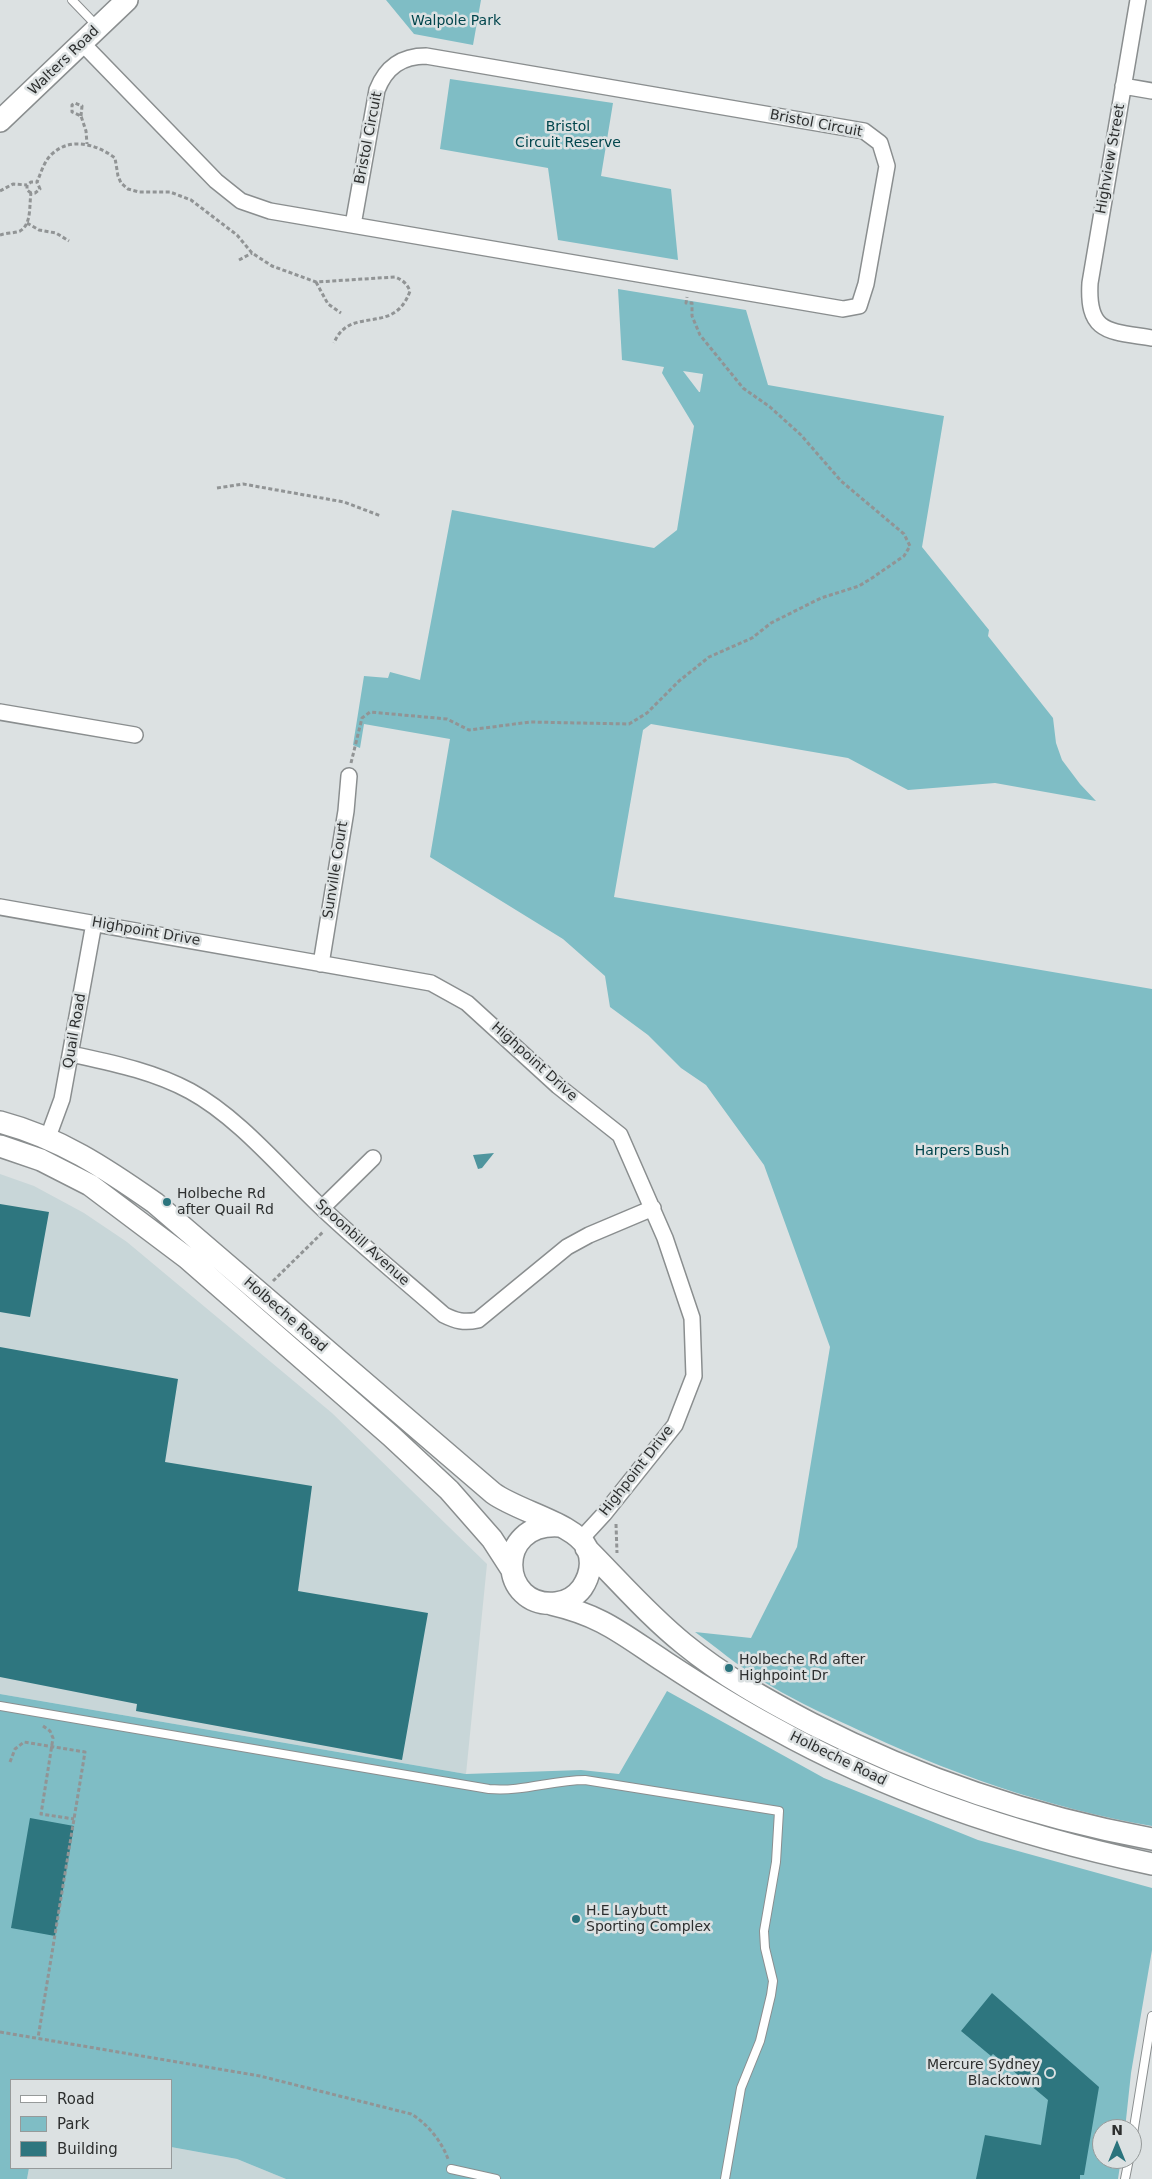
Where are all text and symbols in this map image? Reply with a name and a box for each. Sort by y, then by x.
park label: Walpole Park [411,13,501,29]
street label: Walters Road [25,23,103,99]
street label: Bristol Circuit [352,90,386,186]
street label: Highview Street [1093,103,1129,215]
street label: Bristol Circuit [768,107,864,141]
park label: Bristol Circuit Reserve [515,119,621,152]
street label: Sunville Court [320,820,352,920]
street label: Highpoint Drive [91,914,201,950]
street label: Quail Road [60,992,90,1070]
street label: Highpoint Drive [488,1019,580,1105]
park label: Harpers Bush [915,1143,1009,1159]
place label: Holbeche Rd after Quail Rd [177,1186,274,1218]
marker: Holbeche Rd after Quail Rd [161,1196,173,1208]
street label: Spoonbill Avenue [311,1196,413,1290]
street label: Holbeche Road [240,1274,330,1356]
street label: Highpoint Drive [597,1423,677,1519]
place label: Holbeche Rd after Highpoint Dr [739,1652,865,1684]
marker: Holbeche Rd after Highpoint Dr [723,1662,735,1674]
street label: Holbeche Road [787,1728,889,1790]
place label: H.E Laybutt Sporting Complex [586,1903,711,1935]
marker: H.E Laybutt Sporting Complex [570,1913,582,1925]
place label: Mercure Sydney Blacktown [927,2057,1040,2090]
marker: Mercure Sydney Blacktown [1044,2067,1056,2079]
legend [10,2079,172,2169]
text: Road [57,2090,95,2108]
text: Park [57,2115,89,2133]
north arrow [1092,2119,1142,2169]
text: N [1111,2122,1123,2138]
text: Building [57,2140,118,2158]

